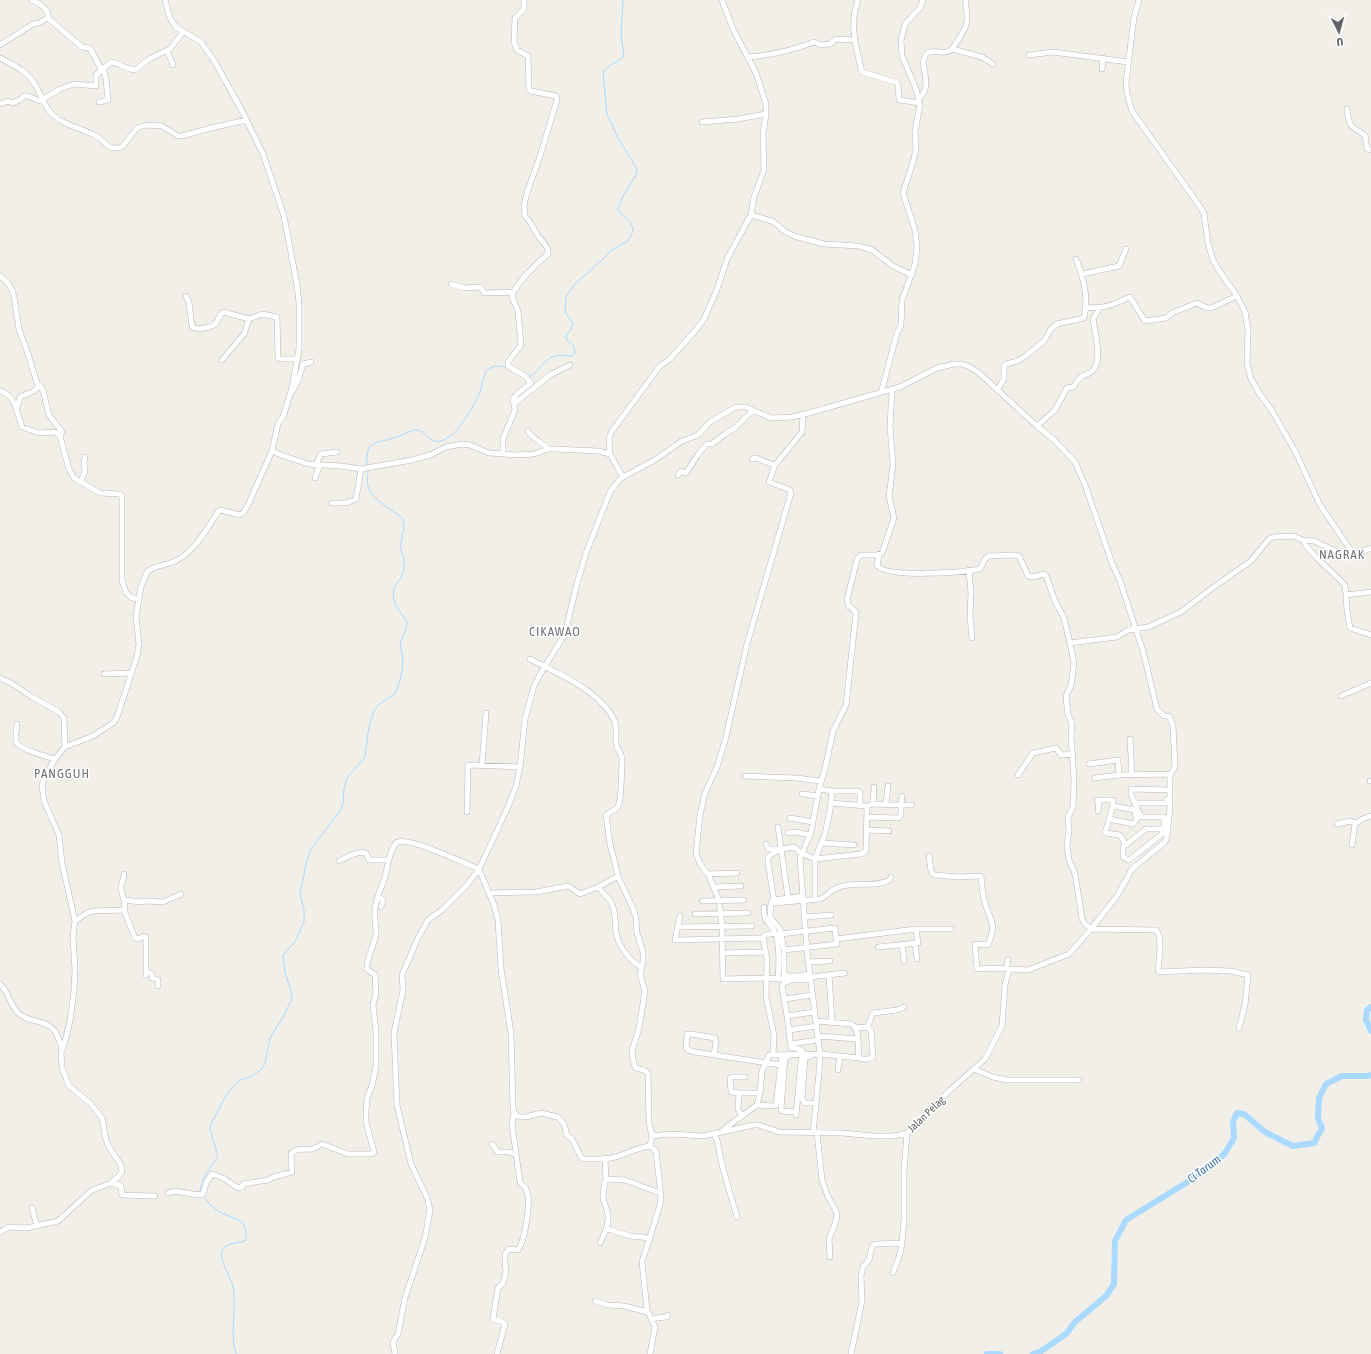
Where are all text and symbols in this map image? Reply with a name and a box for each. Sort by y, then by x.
north arrow [1319,12,1359,52]
text: U [1336,36,1344,48]
district label: NAGRAK [1319,547,1365,562]
district label: CIKAWAO [529,624,581,639]
district label: PANGGUH [34,766,90,781]
street label: Jalan Pelag [905,1093,947,1134]
water label: Ci Tarum [1185,1152,1224,1186]

